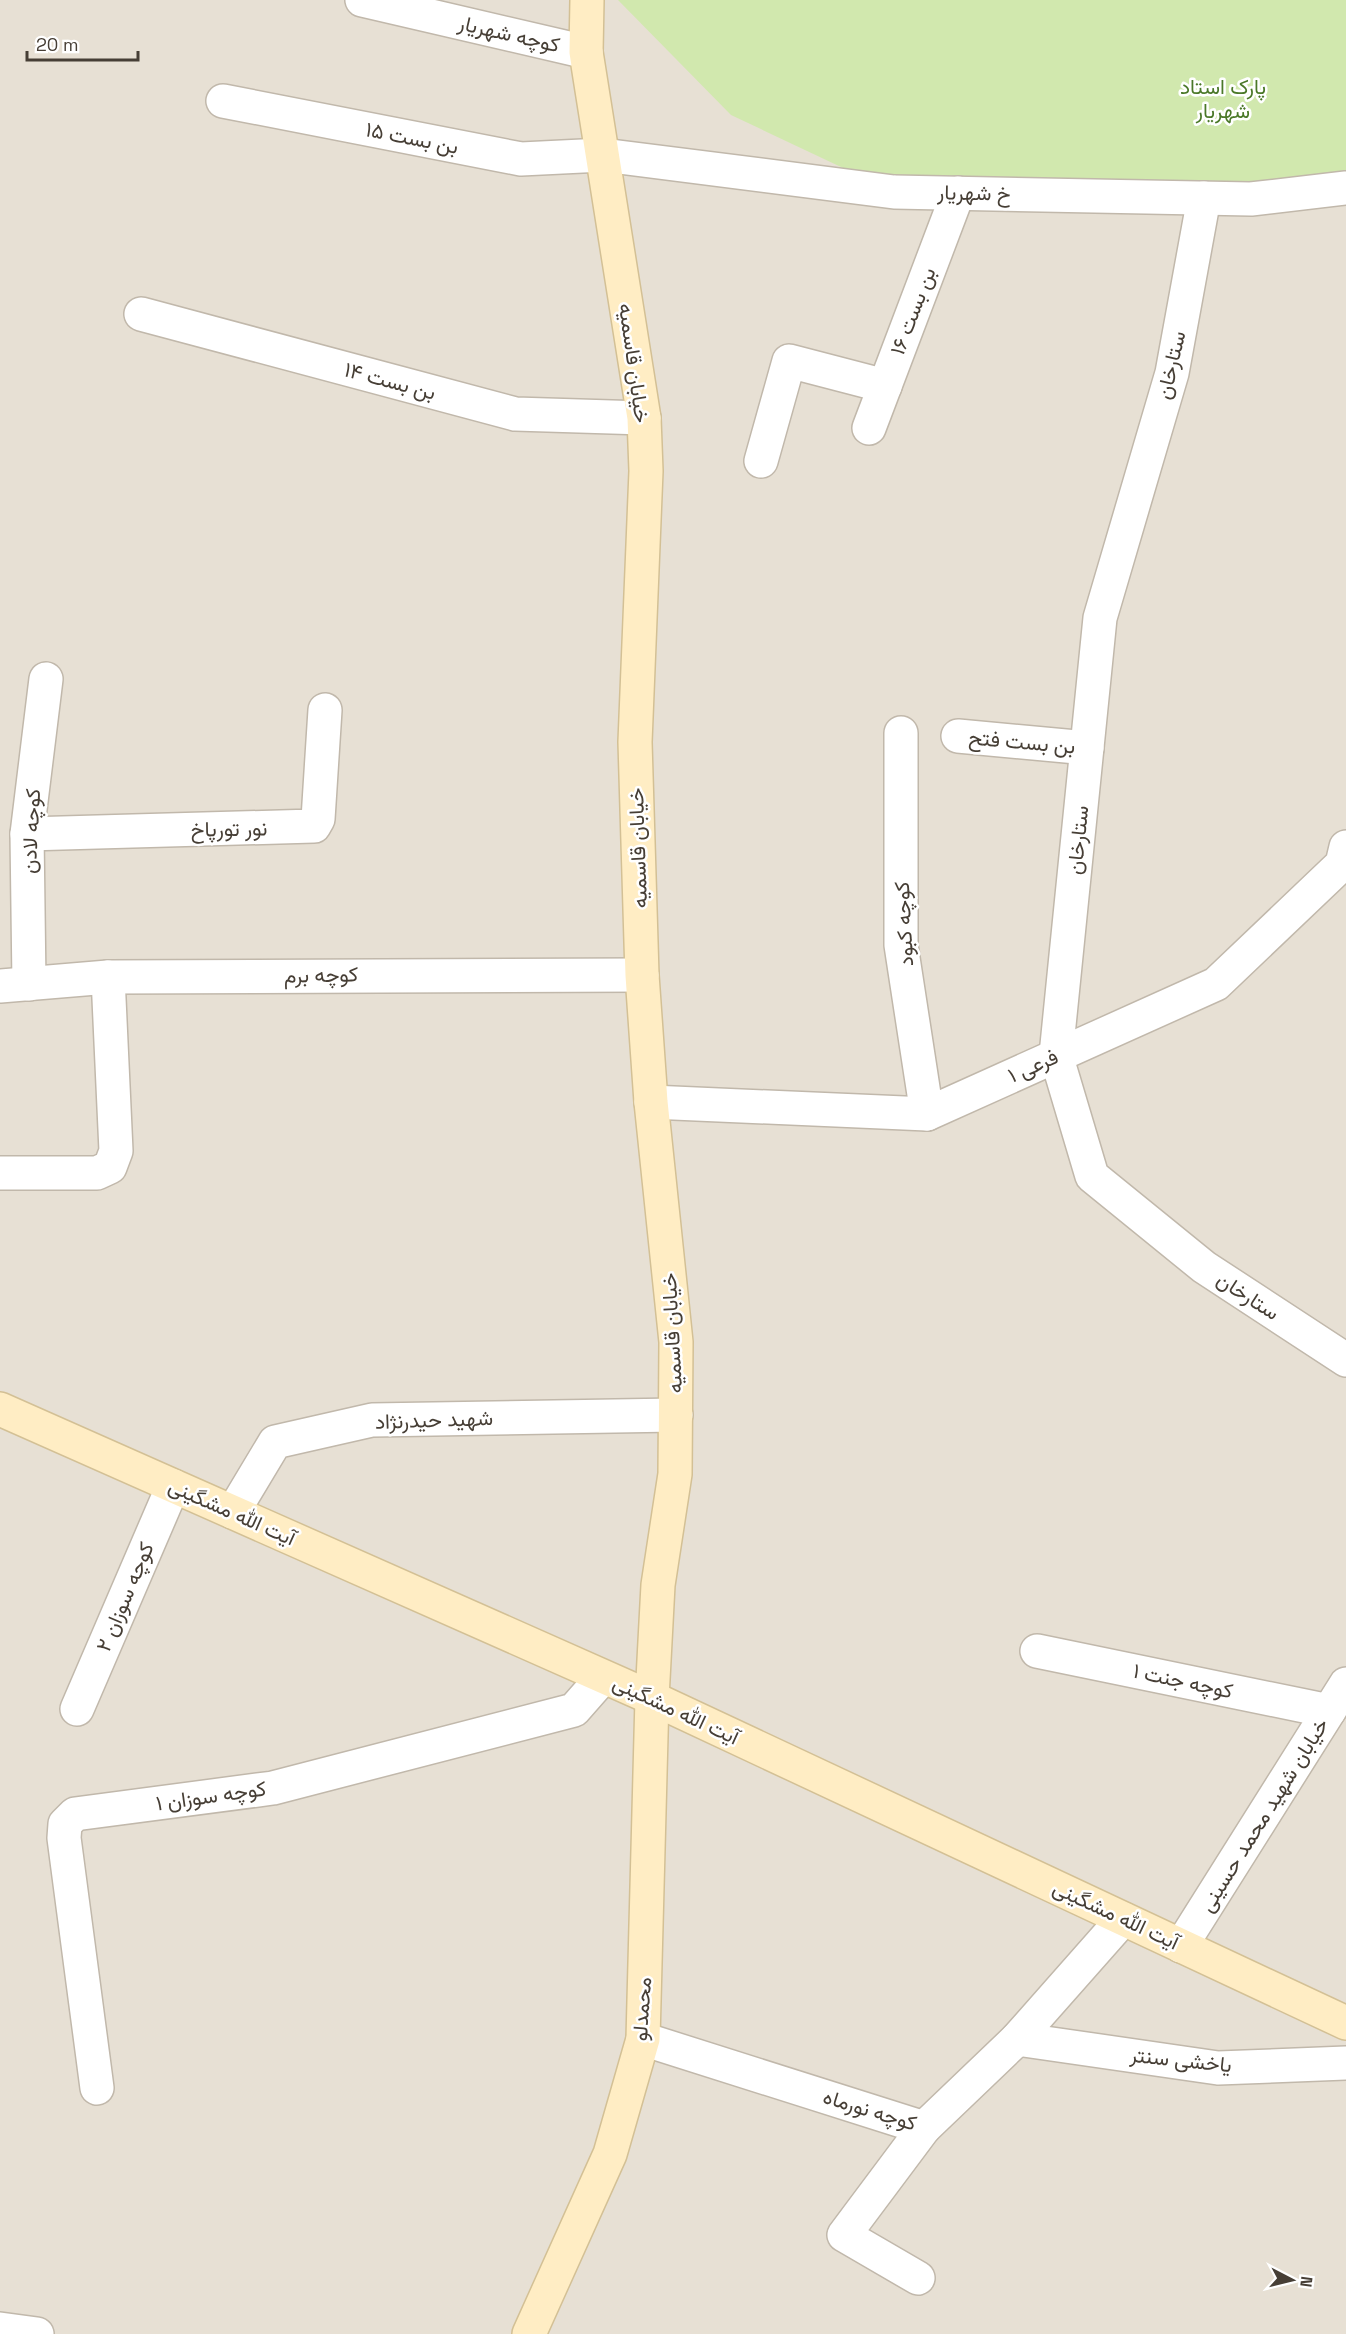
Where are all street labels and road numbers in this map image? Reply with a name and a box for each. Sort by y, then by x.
street label: کوچه شهریار [455,9,563,59]
street label: بن بست ۱۵ [363,115,461,160]
street label: خ شهریار [936,178,1011,208]
street label: بن بست ۱۶ [883,263,942,359]
street label: خیابان قاسمیه [613,301,656,425]
street label: ستارخان [1150,328,1191,402]
street label: بن بست ۱۴ [341,355,439,406]
street label: بن بست فتح [967,723,1077,761]
street label: خیابان قاسمیه [622,787,653,909]
street label: کوچه لادن [15,788,47,874]
street label: ستارخان [1060,804,1095,876]
street label: نور تورپاخ [190,814,268,844]
street label: کوچه کبود [888,881,920,967]
street label: کوچه برم [284,960,358,990]
street label: فرعی ۱ [1004,1043,1062,1088]
street label: ستارخان [1212,1265,1285,1326]
street label: خیابان قاسمیه [655,1272,688,1394]
street label: شهید حیدرنژاد [375,1404,493,1435]
street label: آیت الله مشگینی [165,1472,302,1552]
street label: کوچه سوزان ۲ [89,1538,161,1656]
street label: کوچه جنت ۱ [1131,1657,1235,1705]
street label: آیت الله مشگینی [609,1669,746,1751]
street label: خیابان شهید محمد حسینی [1193,1713,1334,1917]
street label: کوچه سوزان ۱ [154,1774,268,1818]
street label: آیت الله مشگینی [1049,1874,1186,1956]
street label: محمدلو [626,1976,657,2042]
street label: یاخشی سنتر [1128,2041,1233,2078]
street label: کوچه نورماه [820,2083,920,2137]

